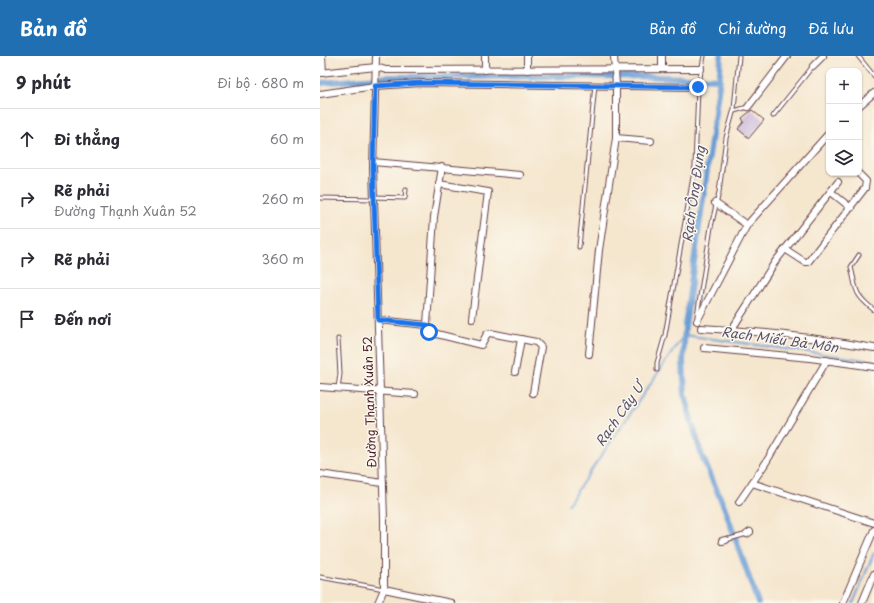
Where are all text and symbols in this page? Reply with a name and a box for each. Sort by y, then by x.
text: Bản đồ [20,14,87,42]
text: Bản đồ [649,18,696,39]
text: Chỉ đường [718,18,786,39]
text: Đã lưu [808,18,854,39]
map controls [826,68,862,176]
button: + [826,68,862,104]
text: 9 phút [16,69,71,95]
text: Đi bộ · 680 m [217,73,304,92]
route end [689,78,707,96]
button: − [826,104,862,140]
text: Đi thẳng [54,127,120,150]
icon: ahead [16,128,38,150]
text: 60 m [270,129,304,148]
button: layers [826,140,862,176]
water label: Rạch Ông Đụng [677,143,709,243]
text: Rẽ phải [54,178,110,201]
icon: right [16,188,38,210]
text: 260 m [262,189,304,208]
text: Đường Thạnh Xuân 52 [54,201,197,220]
text: Rẽ phải [54,247,110,270]
icon: right [16,248,38,270]
text: 360 m [261,249,304,268]
text: Đến nơi [54,307,111,330]
icon: arrive [16,308,38,330]
water label: Rạch Miếu Bà Môn [720,321,841,357]
route start [420,323,438,341]
street label: Đường Thạnh Xuân 52 [358,336,380,468]
water label: Rạch Cây Ư [590,375,650,450]

